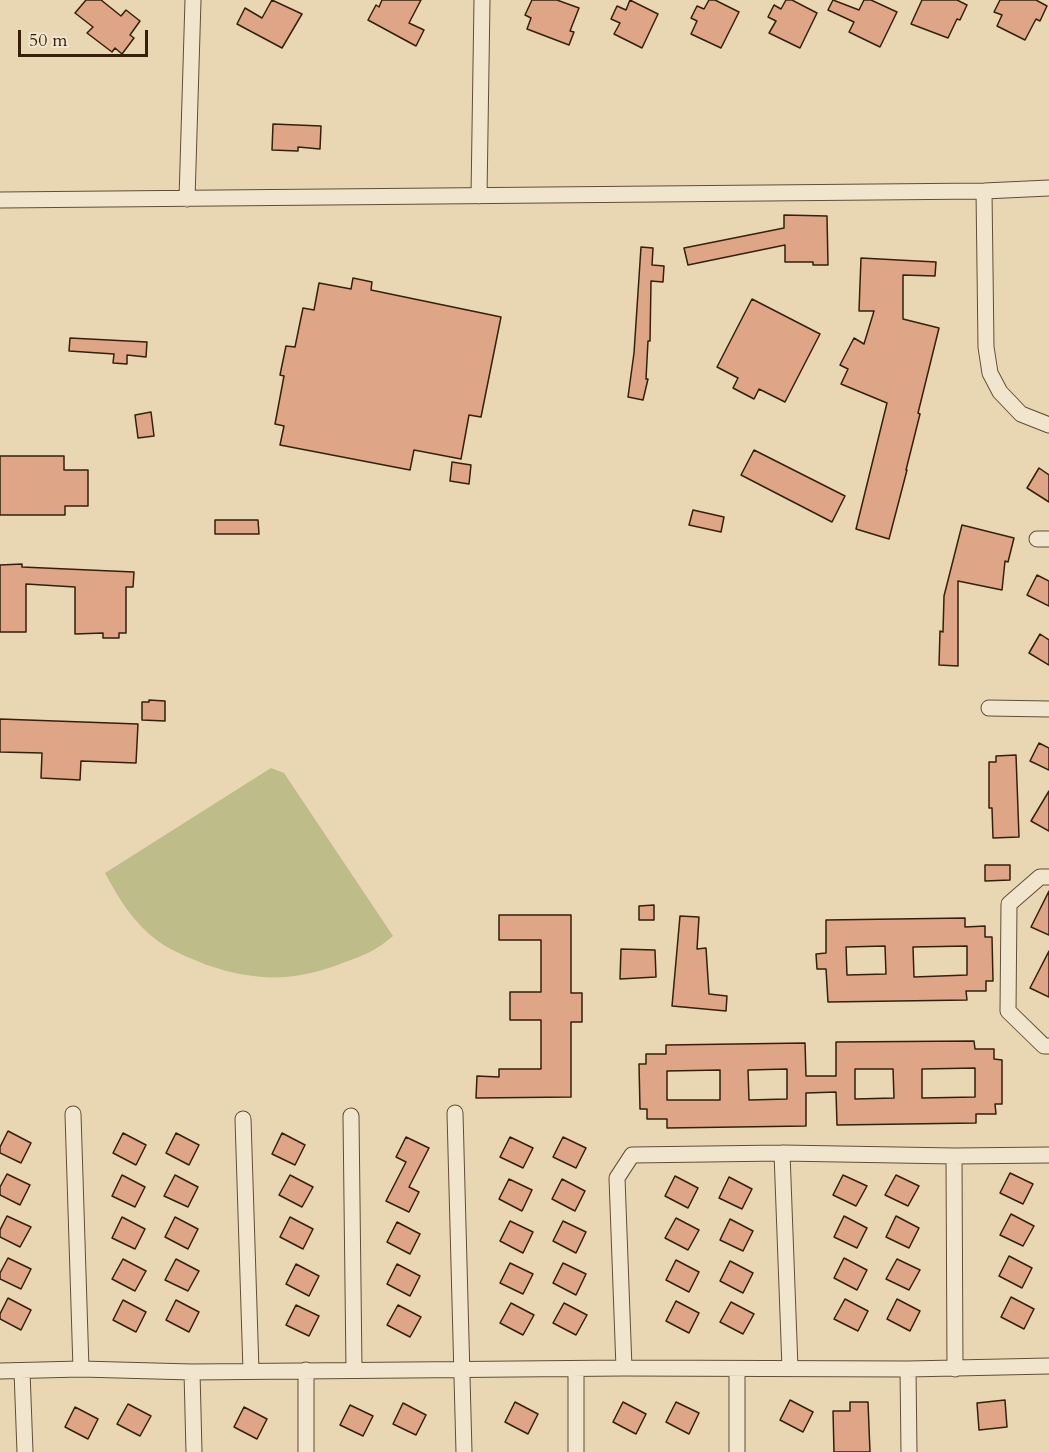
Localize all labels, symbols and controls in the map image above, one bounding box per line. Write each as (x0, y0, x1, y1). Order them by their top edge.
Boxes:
scale bar (21, 18, 152, 56)
text: 50 m (29, 28, 68, 53)

